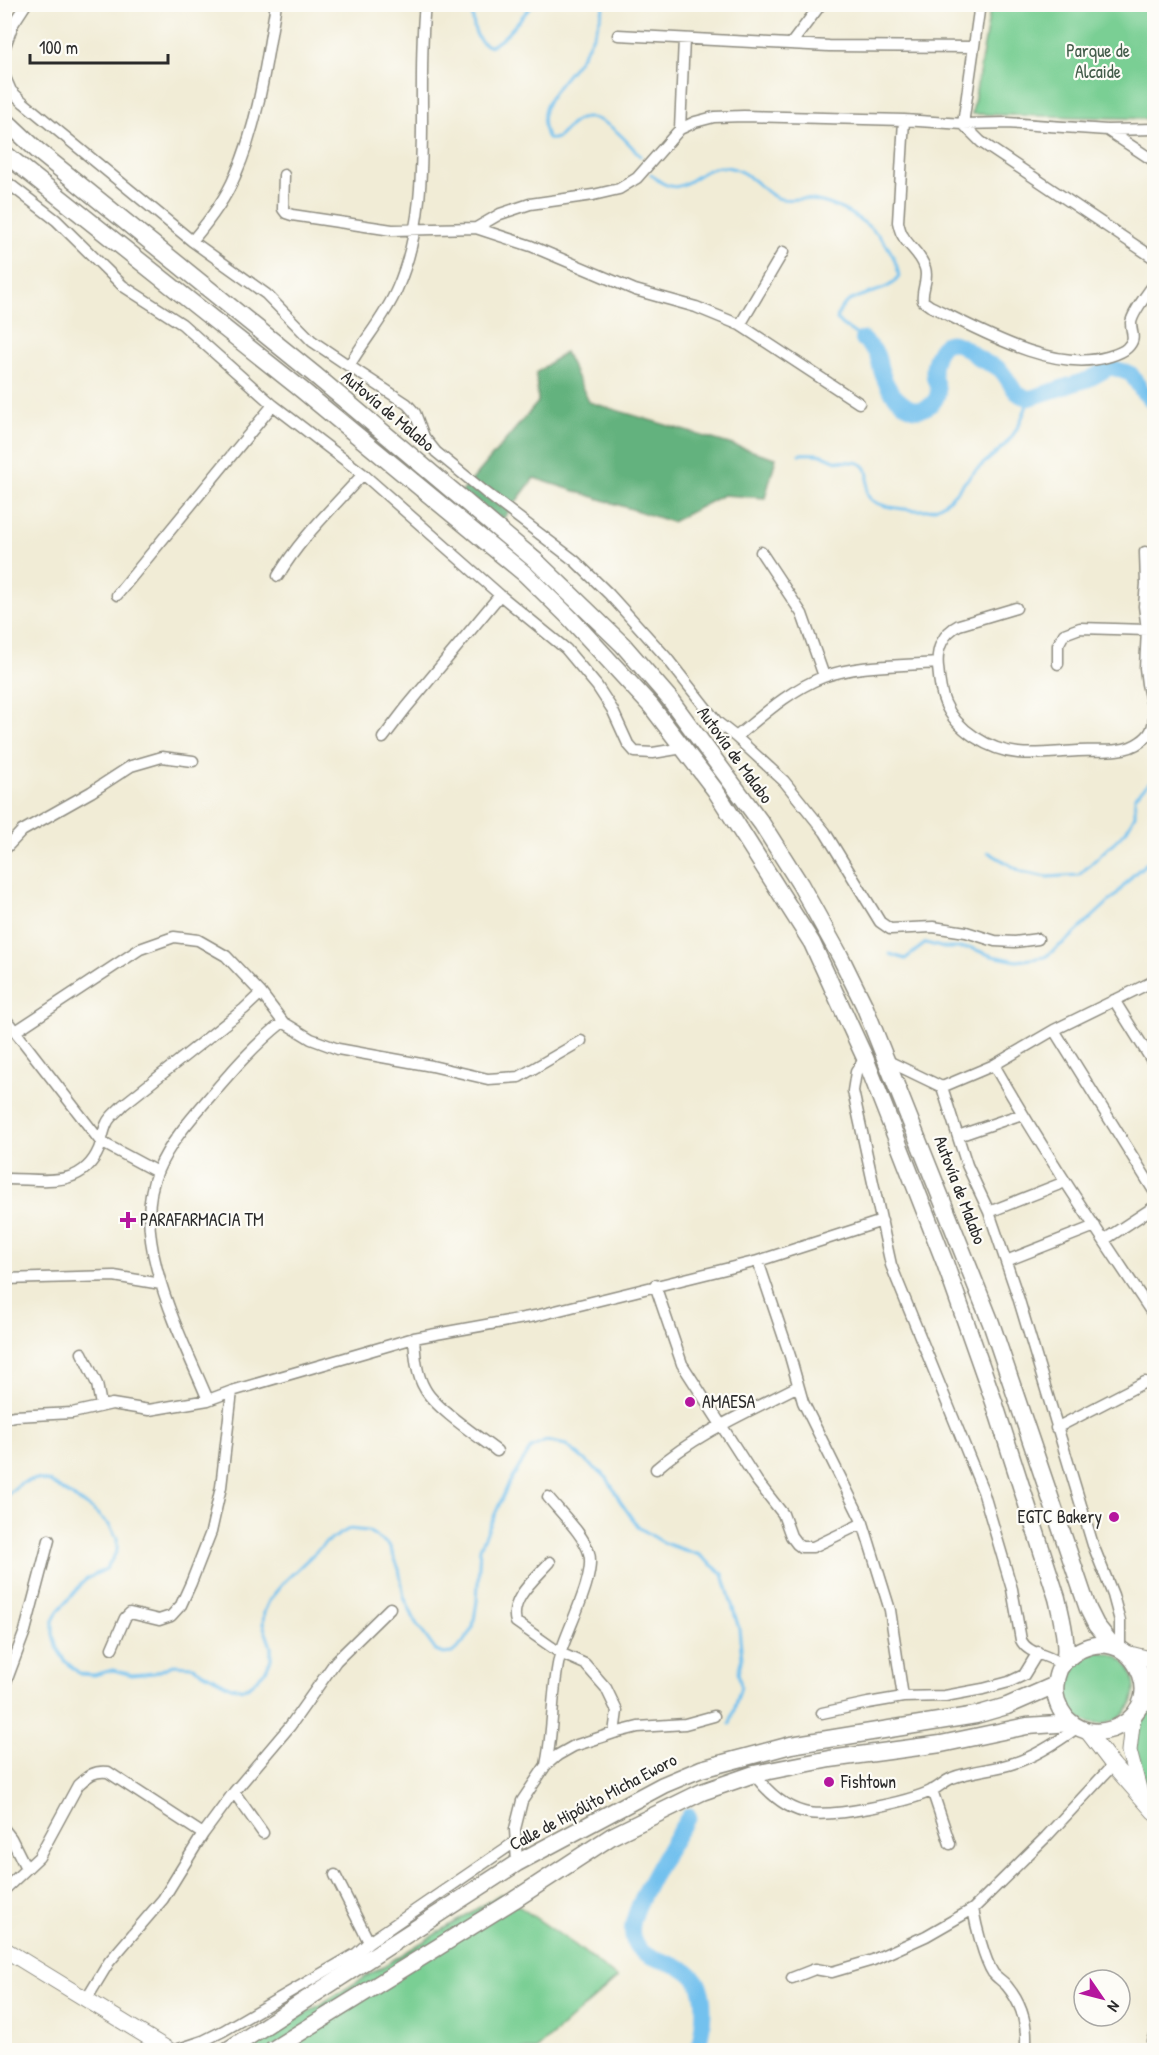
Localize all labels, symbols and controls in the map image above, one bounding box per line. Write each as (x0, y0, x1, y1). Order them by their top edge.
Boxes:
scale bar (30, 27, 168, 65)
text: 100 m (39, 35, 78, 60)
park label: Parque de Alcaide (1066, 38, 1130, 84)
street label: Autovía de Malabo (336, 364, 440, 457)
street label: Autovía de Malabo (692, 701, 779, 808)
street label: Autovía de Malabo (928, 1132, 993, 1248)
place label: PARAFARMACIA TM (140, 1207, 264, 1232)
marker: PARAFARMACIA TM (121, 1213, 135, 1227)
place label: AMAESA (702, 1389, 755, 1414)
marker: AMAESA (683, 1395, 697, 1409)
place label: EGTC Bakery (1018, 1504, 1102, 1529)
marker: EGTC Bakery (1107, 1510, 1121, 1524)
street label: Calle de Hipólito Micha Eworo (505, 1747, 681, 1856)
place label: Fishtown (840, 1769, 896, 1794)
marker: Fishtown (822, 1775, 836, 1789)
north arrow (1072, 1968, 1132, 2028)
text: N (1103, 1997, 1126, 2017)

